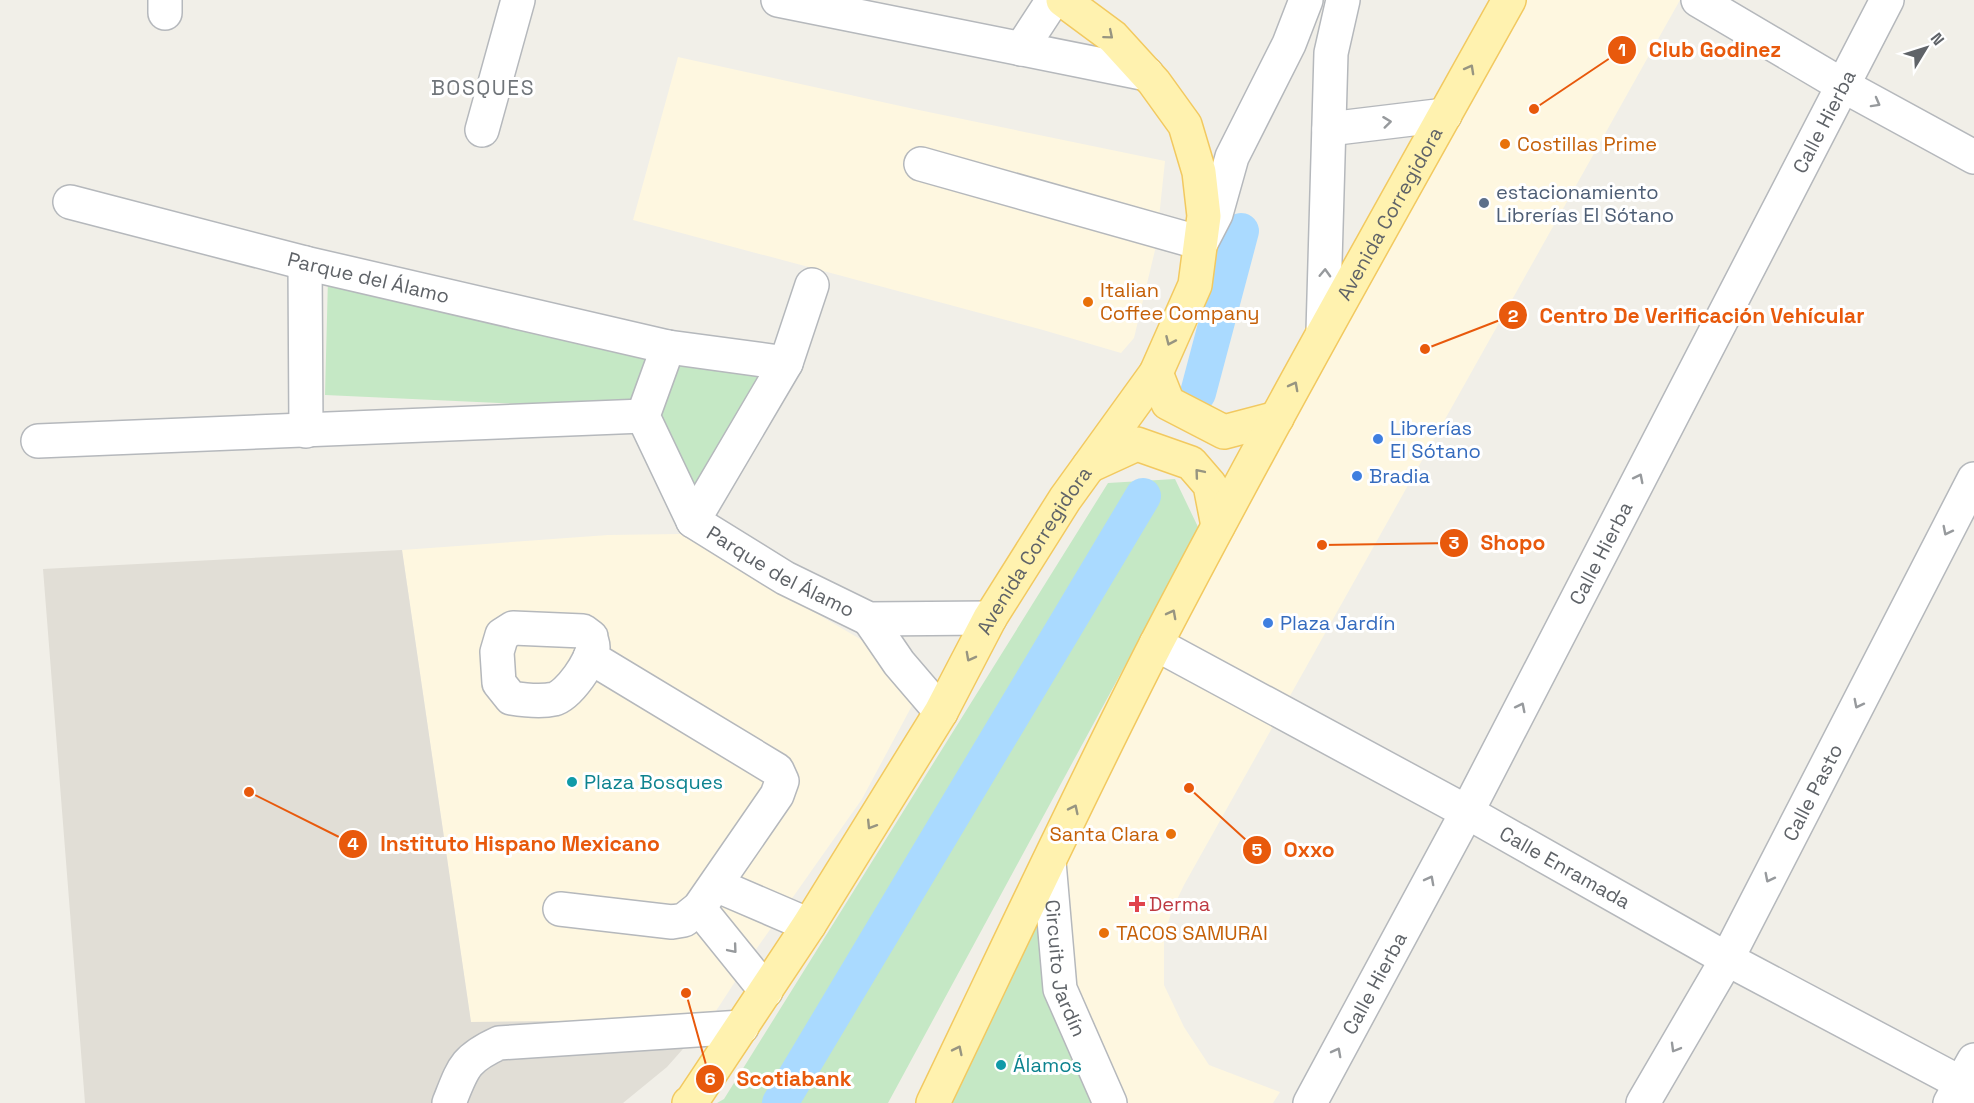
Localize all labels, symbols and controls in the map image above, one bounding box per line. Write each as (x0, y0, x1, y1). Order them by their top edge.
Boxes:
north arrow (1896, 18, 1956, 78)
one-way arrow (1102, 28, 1113, 39)
text: N (1926, 28, 1949, 50)
callout: Club Godinez (1607, 31, 1793, 70)
text: Club Godinez (1649, 36, 1781, 63)
text: 1 (1618, 38, 1626, 61)
one-way arrow (1463, 65, 1474, 75)
street label: Calle Hierba (1787, 65, 1862, 178)
district label: BOSQUES (431, 74, 535, 101)
one-way arrow (1870, 96, 1880, 107)
one-way arrow (1383, 116, 1392, 128)
street label: Avenida Corregidora (1331, 122, 1448, 305)
place label: Costillas Prime (1517, 131, 1657, 157)
marker: Costillas Prime (1498, 137, 1512, 151)
place label: estacionamiento Librerías El Sótano (1496, 179, 1674, 228)
marker: estacionamiento Librerías El Sótano (1477, 196, 1491, 210)
street label: Parque del Álamo (285, 246, 452, 309)
one-way arrow (1318, 269, 1331, 278)
place label: Italian Coffee Company (1100, 277, 1260, 326)
marker: Italian Coffee Company (1081, 295, 1095, 309)
callout: Centro De Verificación Vehícular (1498, 296, 1877, 335)
text: Centro De Verificación Vehícular (1540, 302, 1864, 329)
text: 2 (1508, 304, 1519, 327)
one-way arrow (1166, 334, 1178, 345)
one-way arrow (1287, 382, 1298, 393)
place label: Librerías El Sótano (1390, 415, 1481, 464)
marker: Librerías El Sótano (1371, 432, 1385, 446)
street label: Avenida Corregidora (971, 461, 1097, 639)
place label: Bradia (1369, 463, 1430, 489)
one-way arrow (1195, 469, 1206, 480)
marker: Bradia (1350, 469, 1364, 483)
one-way arrow (1632, 474, 1643, 484)
street label: Calle Hierba (1563, 497, 1638, 609)
street label: Parque del Álamo (702, 520, 859, 623)
callout: Shopo (1439, 523, 1558, 562)
one-way arrow (1943, 524, 1954, 535)
text: Shopo (1481, 529, 1545, 556)
text: 3 (1449, 531, 1460, 554)
one-way arrow (1165, 610, 1176, 620)
place label: Plaza Jardín (1280, 610, 1396, 636)
marker: Plaza Jardín (1261, 616, 1275, 630)
one-way arrow (966, 651, 977, 662)
one-way arrow (1854, 698, 1865, 708)
one-way arrow (1514, 703, 1525, 714)
street label: Calle Pasto (1777, 739, 1848, 845)
place label: Plaza Bosques (584, 769, 723, 795)
marker: Plaza Bosques (565, 775, 579, 789)
one-way arrow (1067, 805, 1079, 816)
one-way arrow (866, 819, 878, 829)
street label: Calle Enramada (1495, 820, 1635, 915)
place label: Santa Clara (1050, 821, 1159, 847)
callout: Instituto Hispano Mexicano (338, 824, 672, 863)
marker: Santa Clara (1164, 827, 1178, 841)
text: Instituto Hispano Mexicano (380, 830, 660, 857)
callout: Oxxo (1242, 830, 1347, 869)
text: 4 (347, 832, 359, 855)
text: Oxxo (1283, 836, 1335, 863)
text: 5 (1252, 838, 1263, 861)
one-way arrow (1765, 871, 1776, 882)
one-way arrow (1423, 876, 1434, 886)
place label: Derma (1149, 891, 1210, 917)
marker: Derma (1130, 897, 1144, 911)
street label: Circuito Jardín (1039, 898, 1092, 1041)
place label: TACOS SAMURAI (1116, 920, 1268, 946)
marker: TACOS SAMURAI (1097, 926, 1111, 940)
street label: Calle Hierba (1336, 927, 1413, 1039)
one-way arrow (726, 942, 737, 953)
one-way arrow (1671, 1042, 1682, 1053)
one-way arrow (951, 1046, 963, 1057)
one-way arrow (1330, 1047, 1341, 1058)
place label: Álamos (1013, 1052, 1082, 1078)
marker: Álamos (994, 1058, 1008, 1072)
callout: Scotiabank (695, 1059, 864, 1098)
text: Scotiabank (736, 1065, 852, 1092)
text: 6 (704, 1067, 716, 1090)

